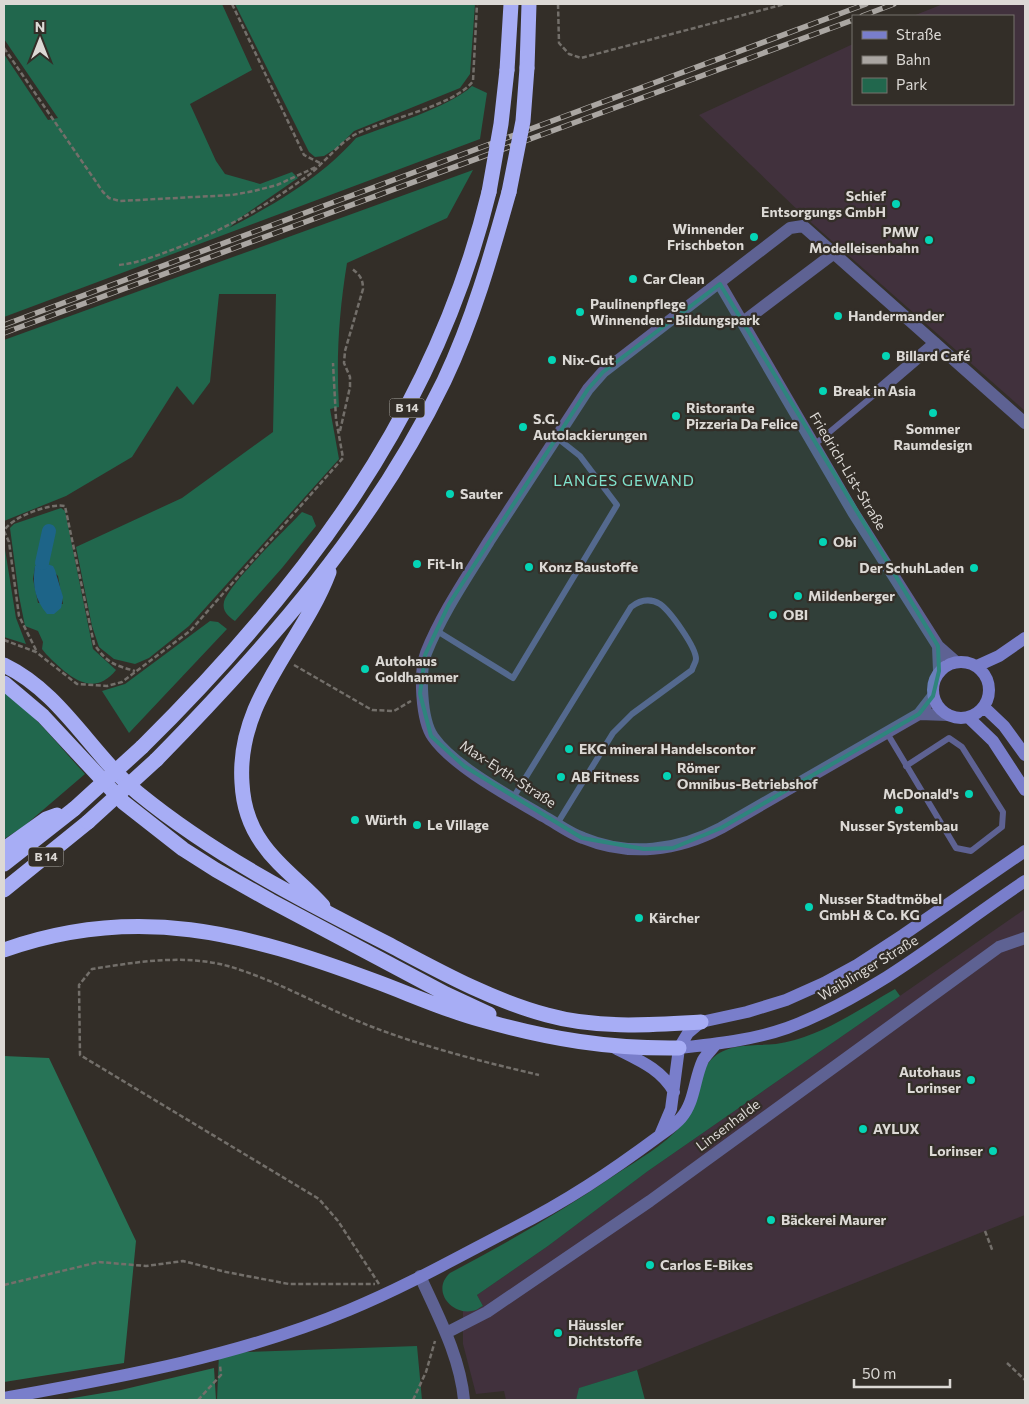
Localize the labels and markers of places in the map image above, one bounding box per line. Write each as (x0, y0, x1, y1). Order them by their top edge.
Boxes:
place label: Schief Entsorgungs GmbH (761, 187, 886, 220)
marker: Schief Entsorgungs GmbH (890, 198, 902, 210)
place label: Winnender Frischbeton (667, 220, 744, 253)
place label: PMW Modelleisenbahn (809, 223, 919, 256)
marker: Winnender Frischbeton (748, 231, 760, 243)
marker: PMW Modelleisenbahn (923, 234, 935, 246)
place label: Car Clean (643, 270, 705, 287)
marker: Car Clean (627, 273, 639, 285)
place label: Paulinenpflege Winnenden - Bildungspark (590, 295, 760, 328)
marker: Paulinenpflege Winnenden - Bildungspark (574, 306, 586, 318)
place label: Handermander (848, 307, 945, 324)
marker: Handermander (832, 310, 844, 322)
place label: Billard Café (896, 347, 970, 364)
marker: Billard Café (880, 350, 892, 362)
place label: Nix-Gut (562, 351, 614, 368)
marker: Nix-Gut (546, 354, 558, 366)
place label: Break in Asia (833, 382, 916, 399)
marker: Break in Asia (817, 385, 829, 397)
place label: Ristorante Pizzeria Da Felice (686, 399, 798, 432)
marker: Sommer Raumdesign (927, 407, 939, 419)
place label: S.G. Autolackierungen (533, 410, 647, 443)
marker: Ristorante Pizzeria Da Felice (670, 410, 682, 422)
place label: Sommer Raumdesign (894, 420, 972, 453)
marker: S.G. Autolackierungen (517, 421, 529, 433)
place label: Sauter (460, 485, 503, 502)
marker: Sauter (444, 488, 456, 500)
place label: Obi (833, 533, 857, 550)
marker: Obi (817, 536, 829, 548)
place label: Fit-In (427, 555, 463, 572)
marker: Fit-In (411, 558, 423, 570)
place label: Konz Baustoffe (539, 558, 638, 575)
place label: Der SchuhLaden (859, 559, 964, 576)
marker: Konz Baustoffe (523, 561, 535, 573)
marker: Der SchuhLaden (968, 562, 980, 574)
place label: Mildenberger (808, 587, 895, 604)
marker: Mildenberger (792, 590, 804, 602)
place label: OBI (783, 606, 808, 623)
marker: OBI (767, 609, 779, 621)
place label: Autohaus Goldhammer (375, 652, 459, 685)
marker: Autohaus Goldhammer (359, 663, 371, 675)
place label: EKG mineral Handelscontor (579, 740, 756, 757)
marker: EKG mineral Handelscontor (563, 743, 575, 755)
place label: Römer Omnibus-Betriebshof (677, 759, 818, 792)
place label: AB Fitness (571, 768, 640, 785)
marker: Römer Omnibus-Betriebshof (661, 770, 673, 782)
marker: AB Fitness (555, 771, 567, 783)
place label: McDonald's (883, 785, 959, 802)
marker: McDonald's (963, 788, 975, 800)
marker: Nusser Systembau (893, 804, 905, 816)
place label: Würth (365, 811, 407, 828)
marker: Würth (349, 814, 361, 826)
place label: Le Village (427, 816, 489, 833)
place label: Nusser Systembau (840, 817, 958, 834)
marker: Le Village (411, 819, 423, 831)
place label: Nusser Stadtmöbel GmbH & Co. KG (819, 890, 942, 923)
marker: Nusser Stadtmöbel GmbH & Co. KG (803, 901, 815, 913)
place label: Kärcher (649, 909, 700, 926)
marker: Kärcher (633, 912, 645, 924)
place label: Autohaus Lorinser (899, 1063, 961, 1096)
marker: Autohaus Lorinser (965, 1074, 977, 1086)
place label: AYLUX (873, 1120, 919, 1137)
marker: AYLUX (857, 1123, 869, 1135)
place label: Lorinser (929, 1142, 983, 1159)
marker: Lorinser (987, 1145, 999, 1157)
place label: Bäckerei Maurer (781, 1211, 887, 1228)
marker: Bäckerei Maurer (765, 1214, 777, 1226)
place label: Carlos E-Bikes (660, 1256, 753, 1273)
marker: Carlos E-Bikes (644, 1259, 656, 1271)
place label: Häussler Dichtstoffe (568, 1316, 642, 1349)
marker: Häussler Dichtstoffe (552, 1327, 564, 1339)

